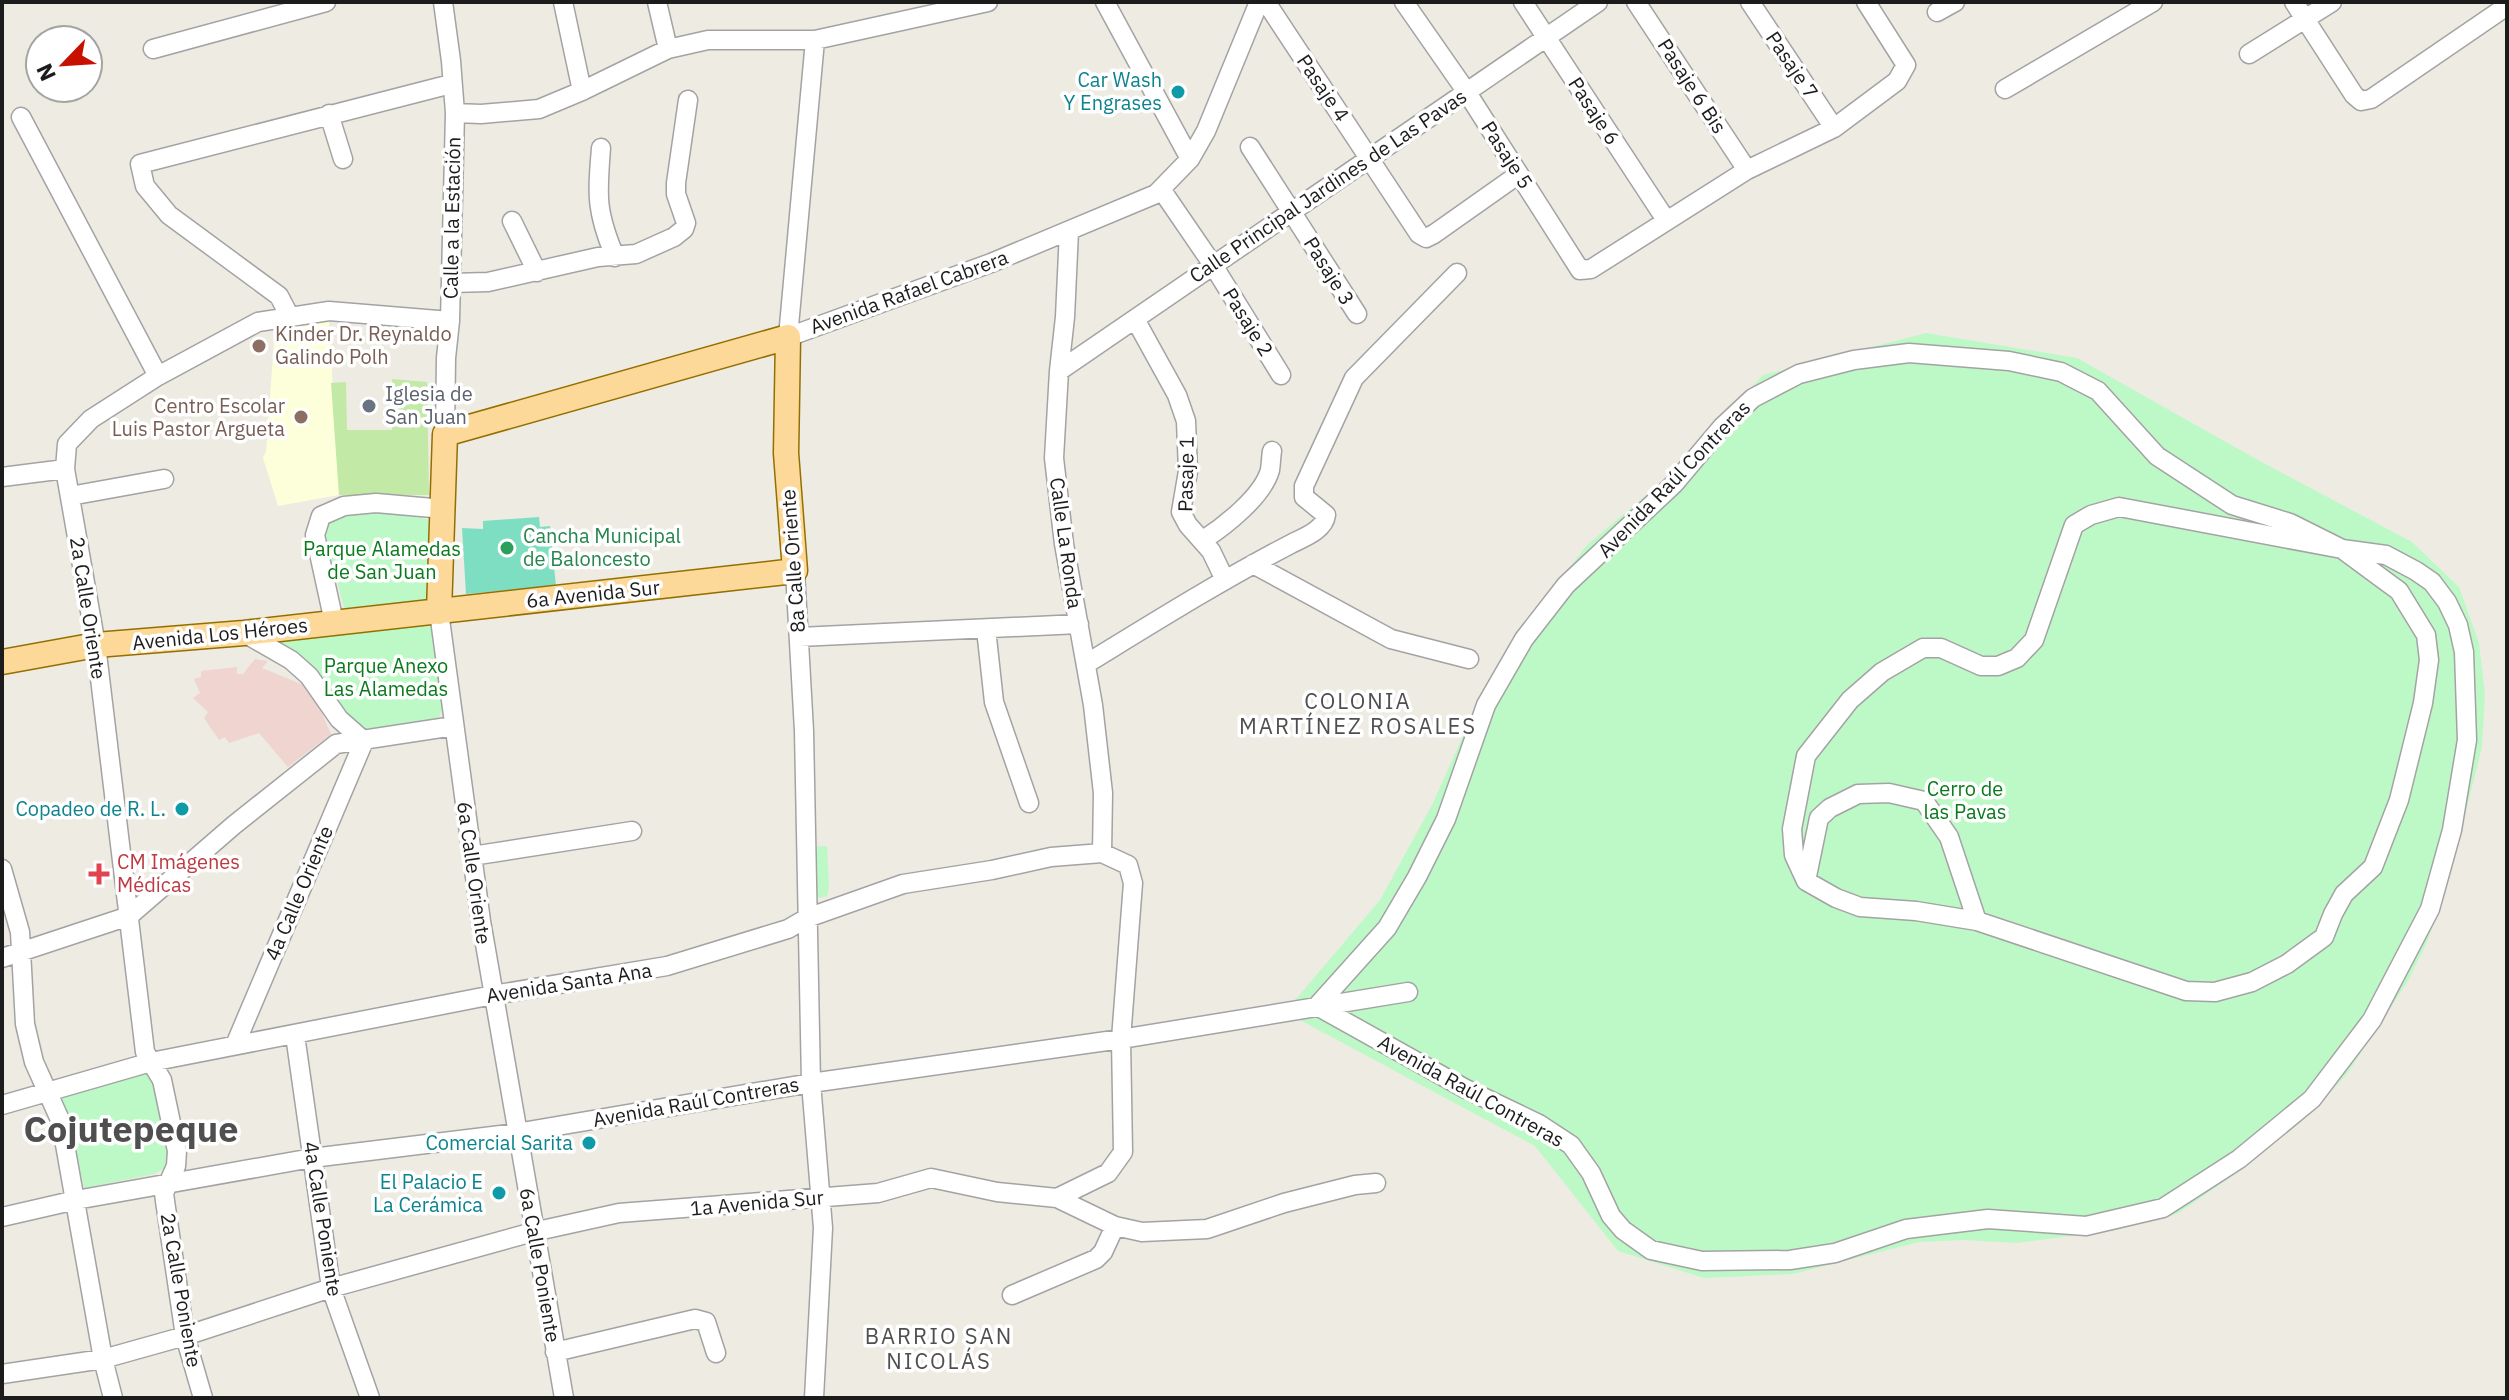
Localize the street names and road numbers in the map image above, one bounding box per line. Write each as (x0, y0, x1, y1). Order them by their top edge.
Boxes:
street label: Pasaje 7 (1760, 26, 1825, 104)
street label: Pasaje 6 Bis (1652, 33, 1733, 138)
street label: Pasaje 4 (1291, 49, 1356, 127)
street label: Pasaje 6 (1562, 72, 1626, 150)
street label: Calle Principal Jardines de Las Pavas (1184, 82, 1472, 289)
street label: Pasaje 5 (1475, 116, 1539, 194)
street label: Calle a la Estación (437, 137, 466, 299)
street label: Pasaje 3 (1298, 231, 1361, 310)
street label: Avenida Rafael Cabrera (806, 243, 1012, 340)
street label: Pasaje 2 (1217, 282, 1280, 361)
street label: Avenida Raúl Contreras (1591, 394, 1756, 563)
street label: Pasaje 1 (1171, 436, 1200, 512)
street label: Calle La Ronda (1044, 476, 1089, 611)
street label: 8a Calle Oriente (774, 488, 811, 634)
street label: 2a Calle Oriente (64, 535, 113, 681)
street label: 6a Avenida Sur (525, 573, 661, 614)
street label: Avenida Los Héroes (131, 611, 309, 656)
street label: 6a Calle Oriente (451, 800, 498, 946)
street label: 4a Calle Oriente (258, 821, 339, 964)
street label: Avenida Santa Ana (484, 956, 654, 1009)
street label: Avenida Raúl Contreras (1373, 1028, 1569, 1153)
street label: Avenida Raúl Contreras (591, 1070, 801, 1133)
street label: 4a Calle Poniente (298, 1140, 349, 1298)
street label: 1a Avenida Sur (689, 1183, 825, 1222)
street label: 6a Calle Poniente (514, 1185, 567, 1344)
street label: 2a Calle Poniente (155, 1210, 208, 1369)

